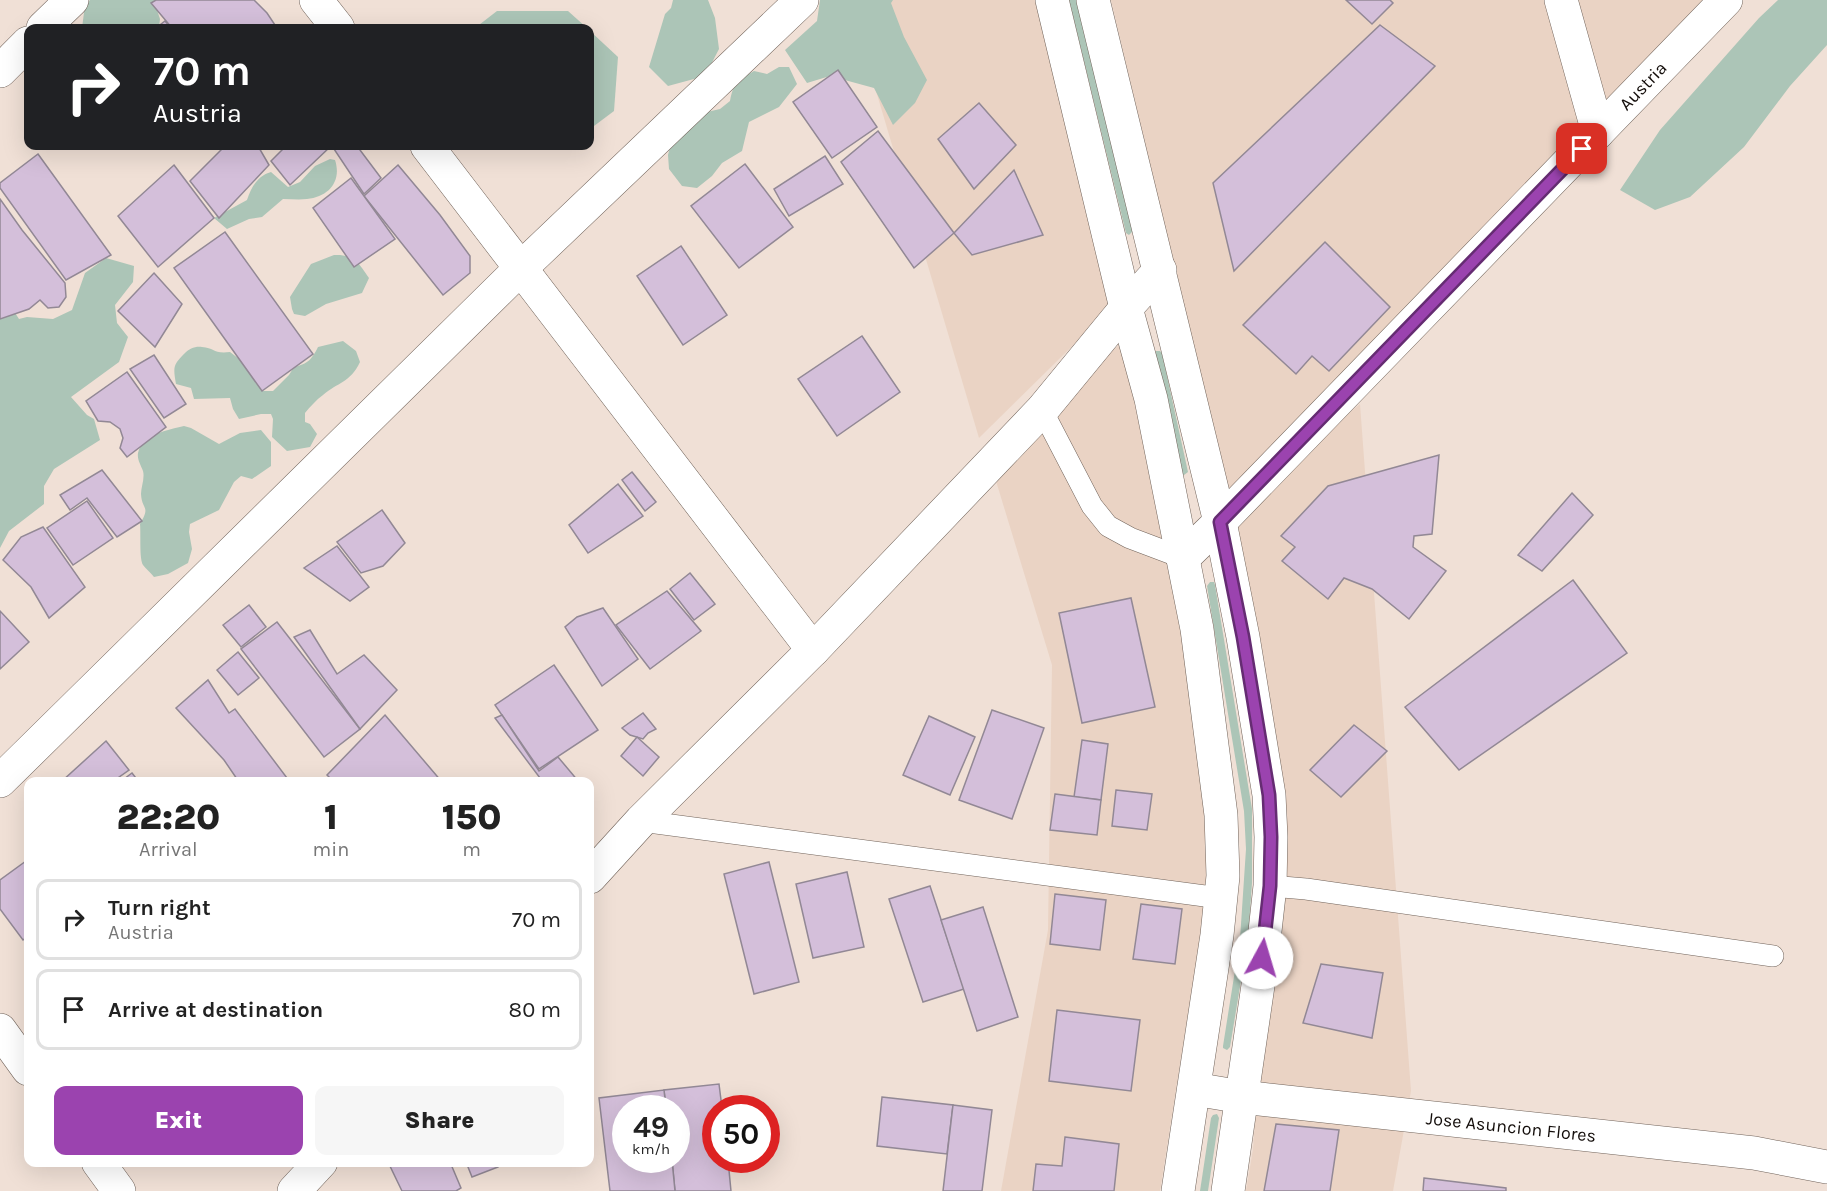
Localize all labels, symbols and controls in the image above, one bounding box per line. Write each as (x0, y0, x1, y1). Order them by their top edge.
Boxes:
text: 70 m (153, 46, 251, 96)
icon: right (54, 48, 132, 126)
street label: Austria (1615, 57, 1671, 115)
text: Austria (153, 97, 242, 129)
pin (1556, 123, 1607, 174)
icon: arrive (1565, 132, 1598, 165)
text: 22:20 (116, 796, 220, 838)
text: 1 (324, 796, 338, 838)
text: 150 (442, 796, 502, 838)
text: Arrival (139, 838, 198, 861)
text: min (313, 838, 349, 861)
text: m (462, 838, 481, 861)
text: Turn right (108, 895, 211, 921)
icon: right (57, 903, 90, 936)
text: 70 m (512, 907, 561, 933)
text: Austria (108, 921, 174, 944)
position arrow (1230, 926, 1294, 990)
icon: arrive (57, 993, 90, 1026)
text: Arrive at destination (108, 997, 323, 1023)
text: 80 m (509, 997, 561, 1023)
button: Exit (54, 1086, 303, 1155)
button: Share (315, 1086, 564, 1155)
speed limit sign: 50 (702, 1095, 780, 1173)
street label: Jose Asuncion Flores (1425, 1107, 1597, 1147)
text: 49 (633, 1109, 669, 1145)
text: km/h (632, 1140, 670, 1158)

